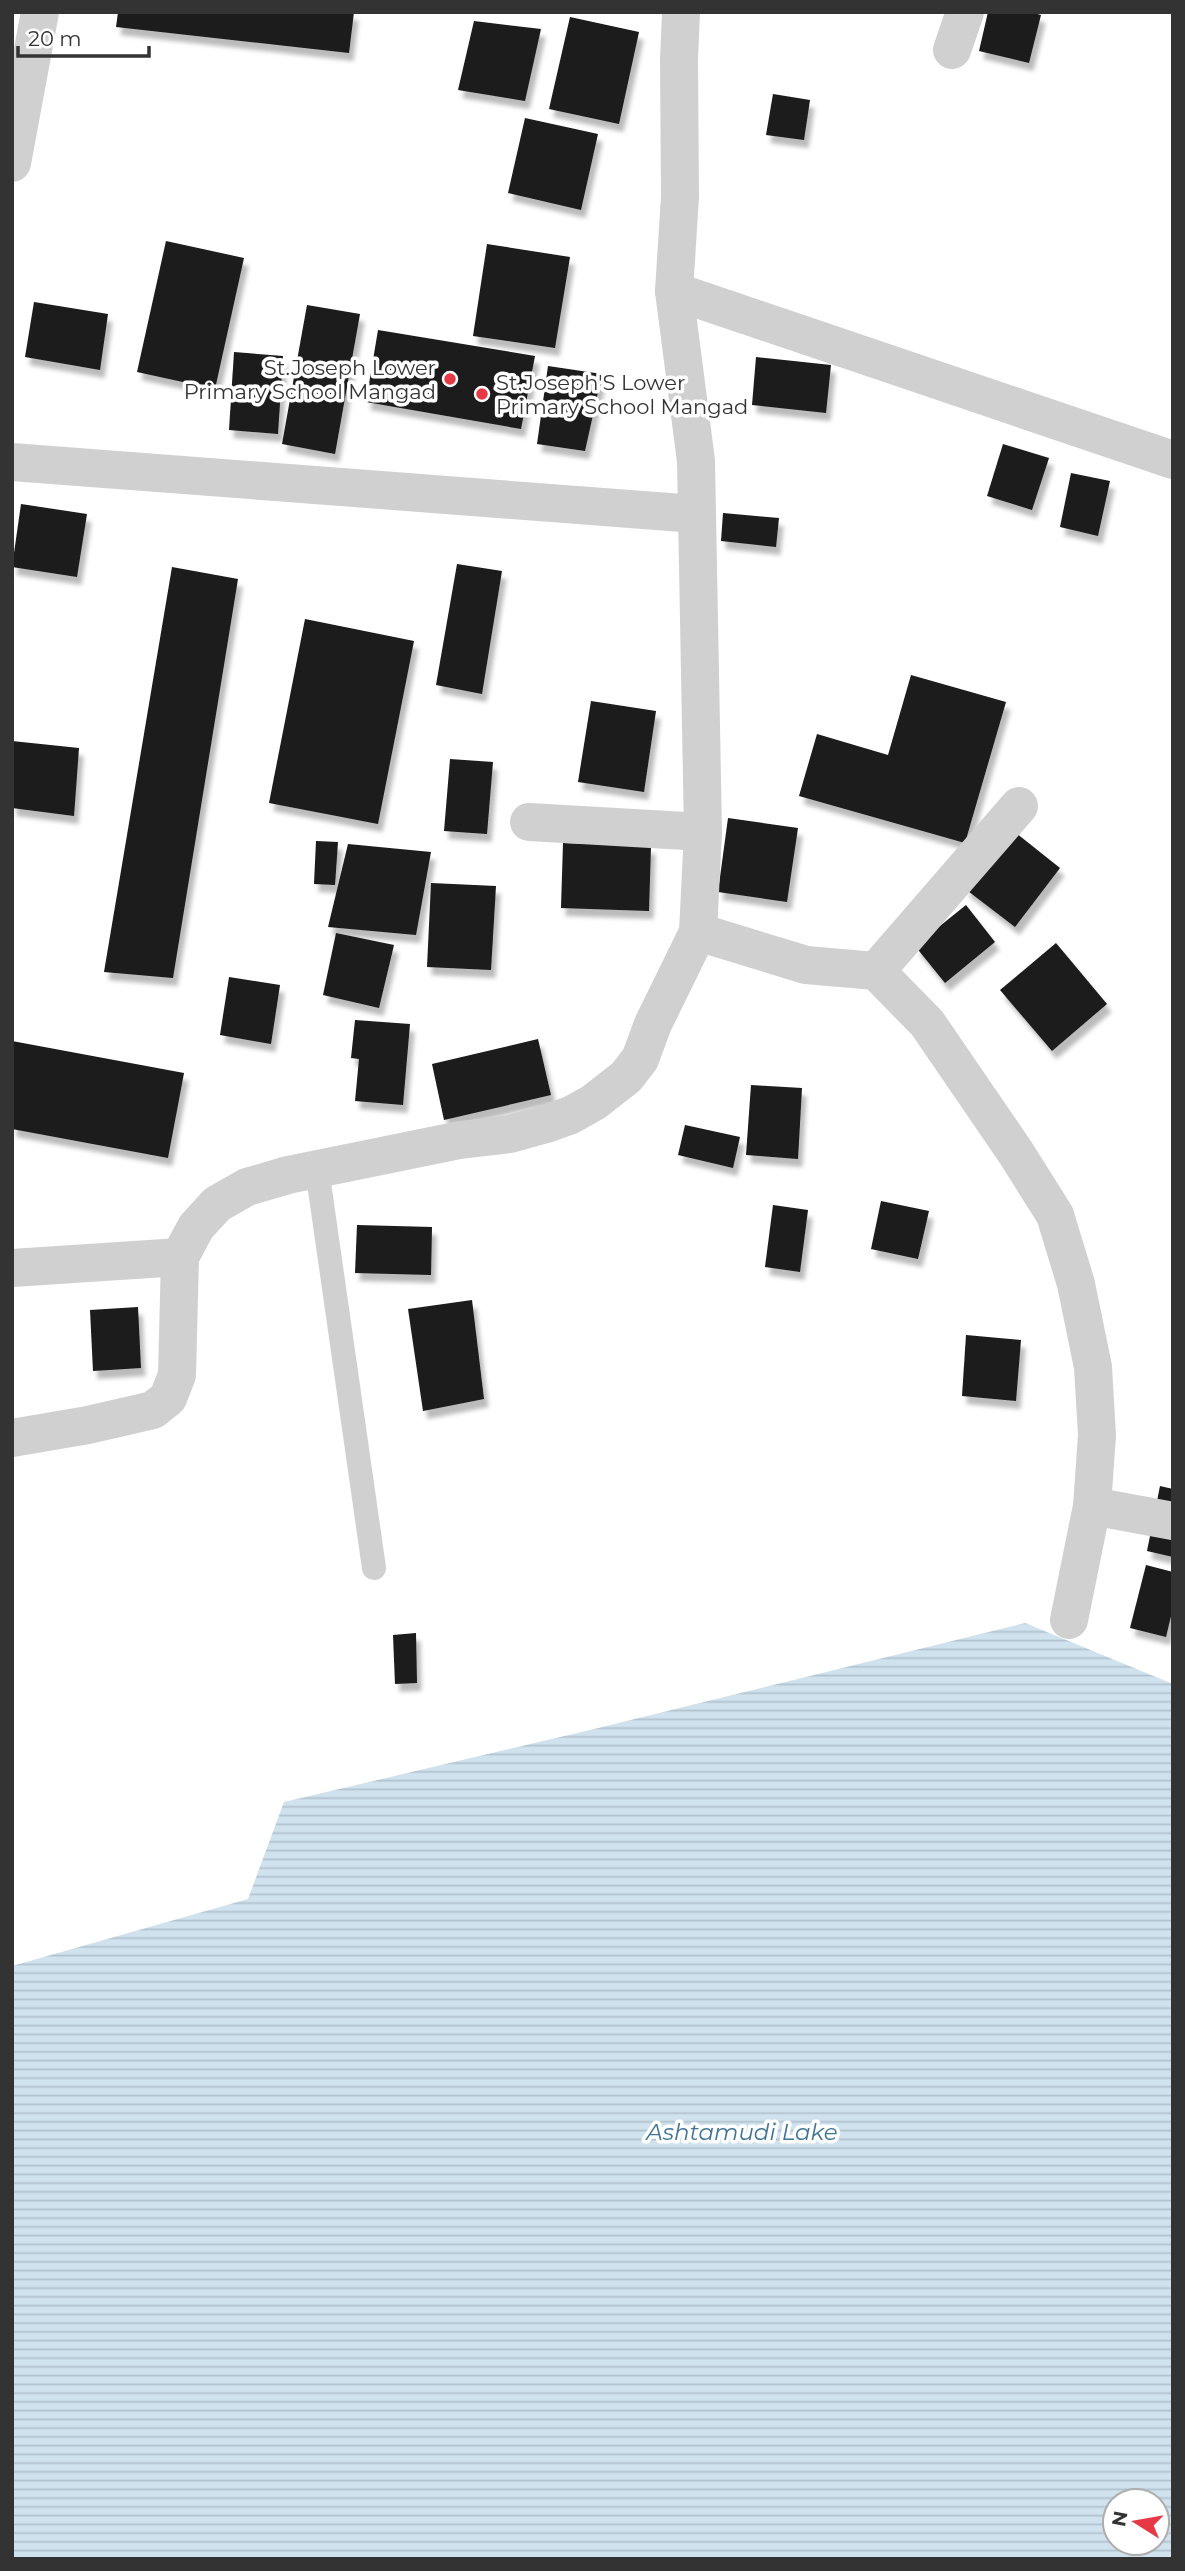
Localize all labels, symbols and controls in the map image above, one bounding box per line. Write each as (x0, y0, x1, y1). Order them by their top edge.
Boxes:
scale bar (18, 14, 149, 58)
text: 20 m (28, 26, 82, 51)
place label: St.Joseph Lower Primary School Mangad (184, 355, 436, 404)
place label: St.Joseph'S Lower Primary School Mangad (496, 370, 748, 419)
marker: St.Joseph Lower Primary School Mangad (442, 371, 458, 387)
marker: St.Joseph'S Lower Primary School Mangad (474, 386, 490, 402)
water label: Ashtamudi Lake (644, 2118, 838, 2146)
north arrow (1101, 2487, 1171, 2557)
text: N (1107, 2509, 1133, 2529)

